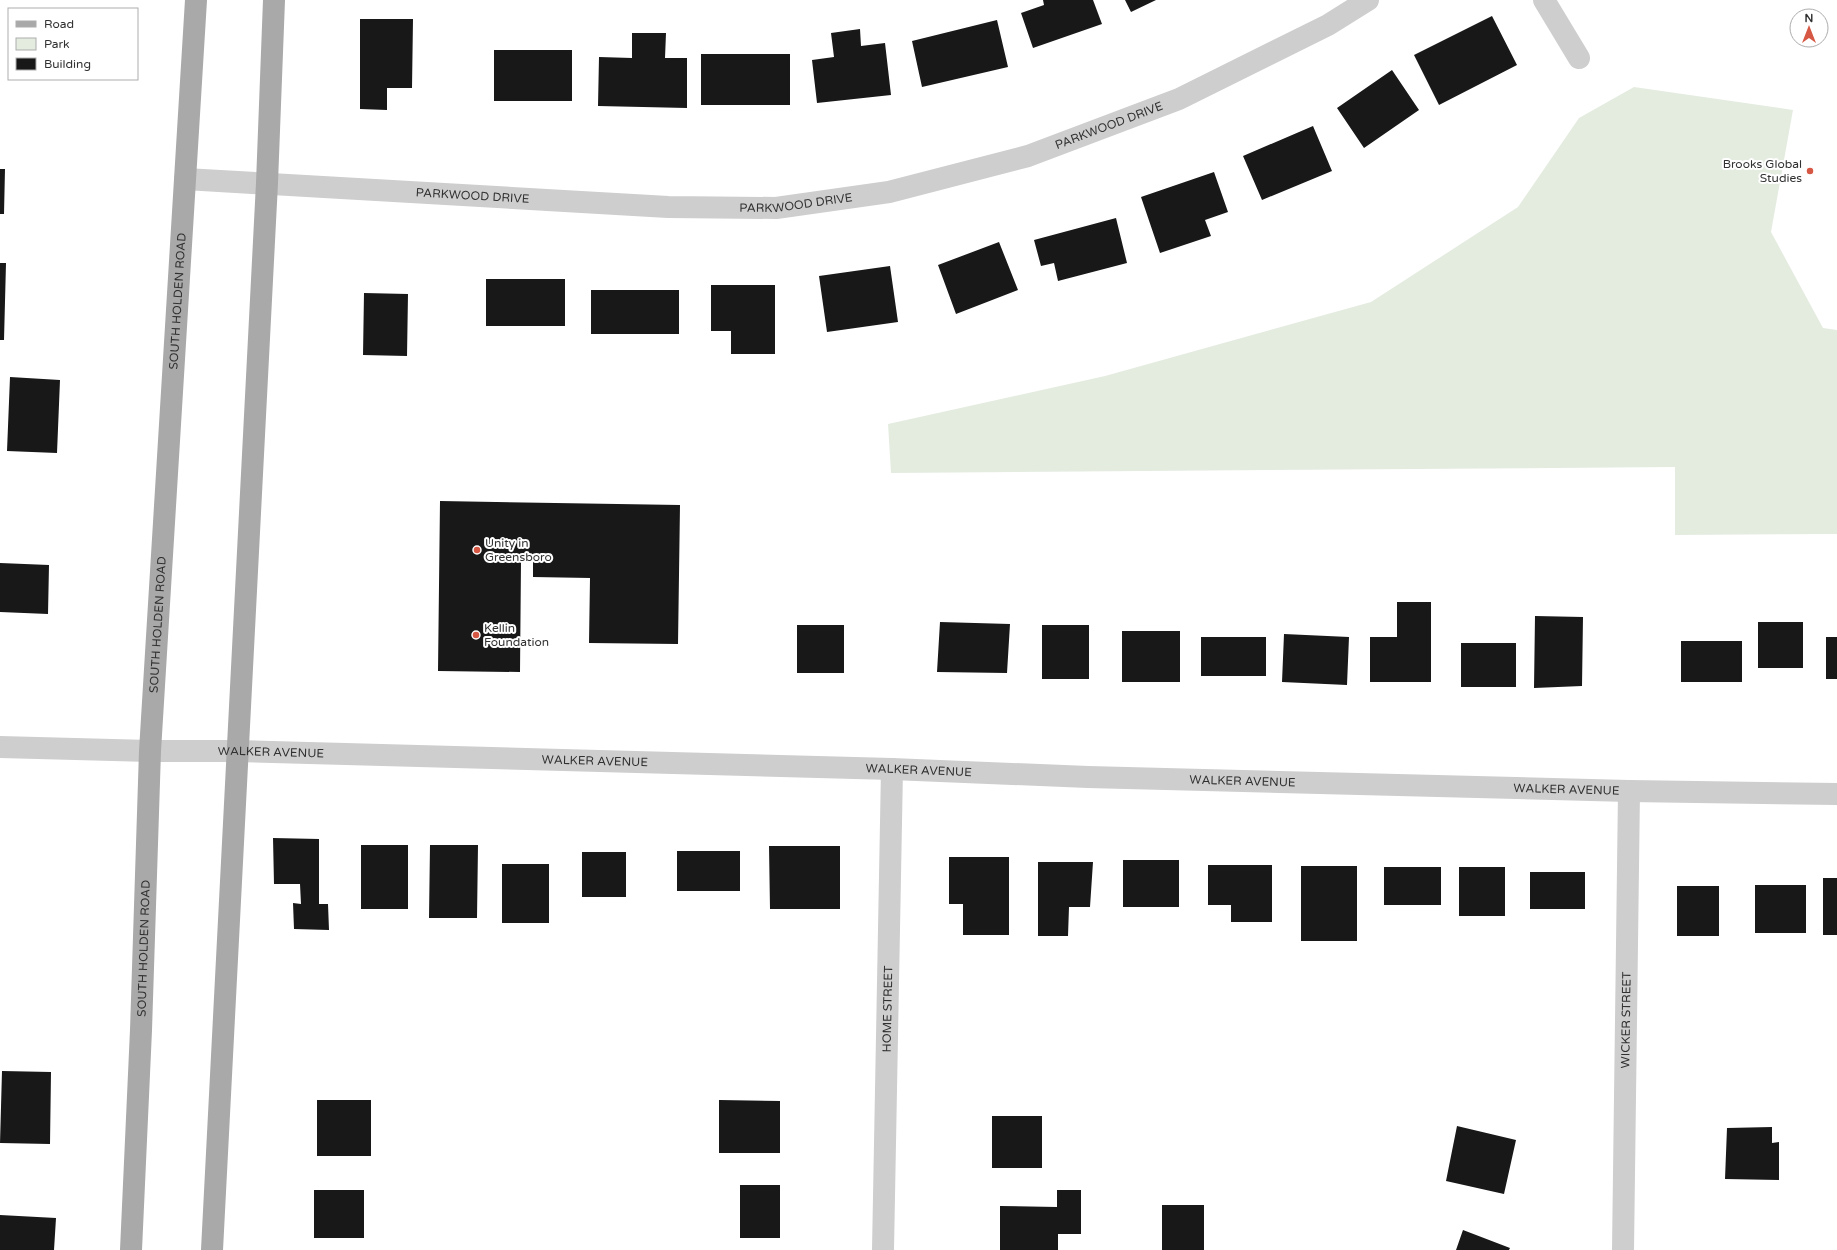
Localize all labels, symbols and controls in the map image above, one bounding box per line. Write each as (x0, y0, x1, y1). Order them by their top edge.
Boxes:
legend (8, 8, 138, 80)
north arrow (1789, 8, 1829, 48)
text: N (1805, 12, 1813, 25)
text: Road (44, 17, 74, 31)
text: Park (44, 37, 70, 51)
text: Building (44, 57, 91, 71)
street label: PARKWOOD DRIVE (1053, 99, 1165, 152)
place label: Brooks Global Studies (1723, 157, 1802, 185)
marker: Brooks Global Studies (1805, 166, 1815, 176)
street label: PARKWOOD DRIVE (415, 185, 530, 206)
street label: PARKWOOD DRIVE (739, 190, 854, 215)
street label: SOUTH HOLDEN ROAD (166, 232, 189, 370)
place label: Unity in Greensboro (485, 536, 552, 564)
marker: Unity in Greensboro (472, 545, 482, 555)
street label: SOUTH HOLDEN ROAD (147, 556, 169, 693)
place label: Kellin Foundation (484, 621, 549, 649)
marker: Kellin Foundation (471, 630, 481, 640)
street label: WALKER AVENUE (218, 744, 325, 760)
street label: WALKER AVENUE (542, 752, 648, 769)
street label: WALKER AVENUE (865, 761, 972, 779)
street label: WALKER AVENUE (1189, 773, 1296, 789)
street label: WALKER AVENUE (1513, 781, 1620, 798)
street label: SOUTH HOLDEN ROAD (134, 880, 153, 1017)
street label: HOME STREET (880, 965, 895, 1052)
street label: WICKER STREET (1618, 971, 1634, 1068)

